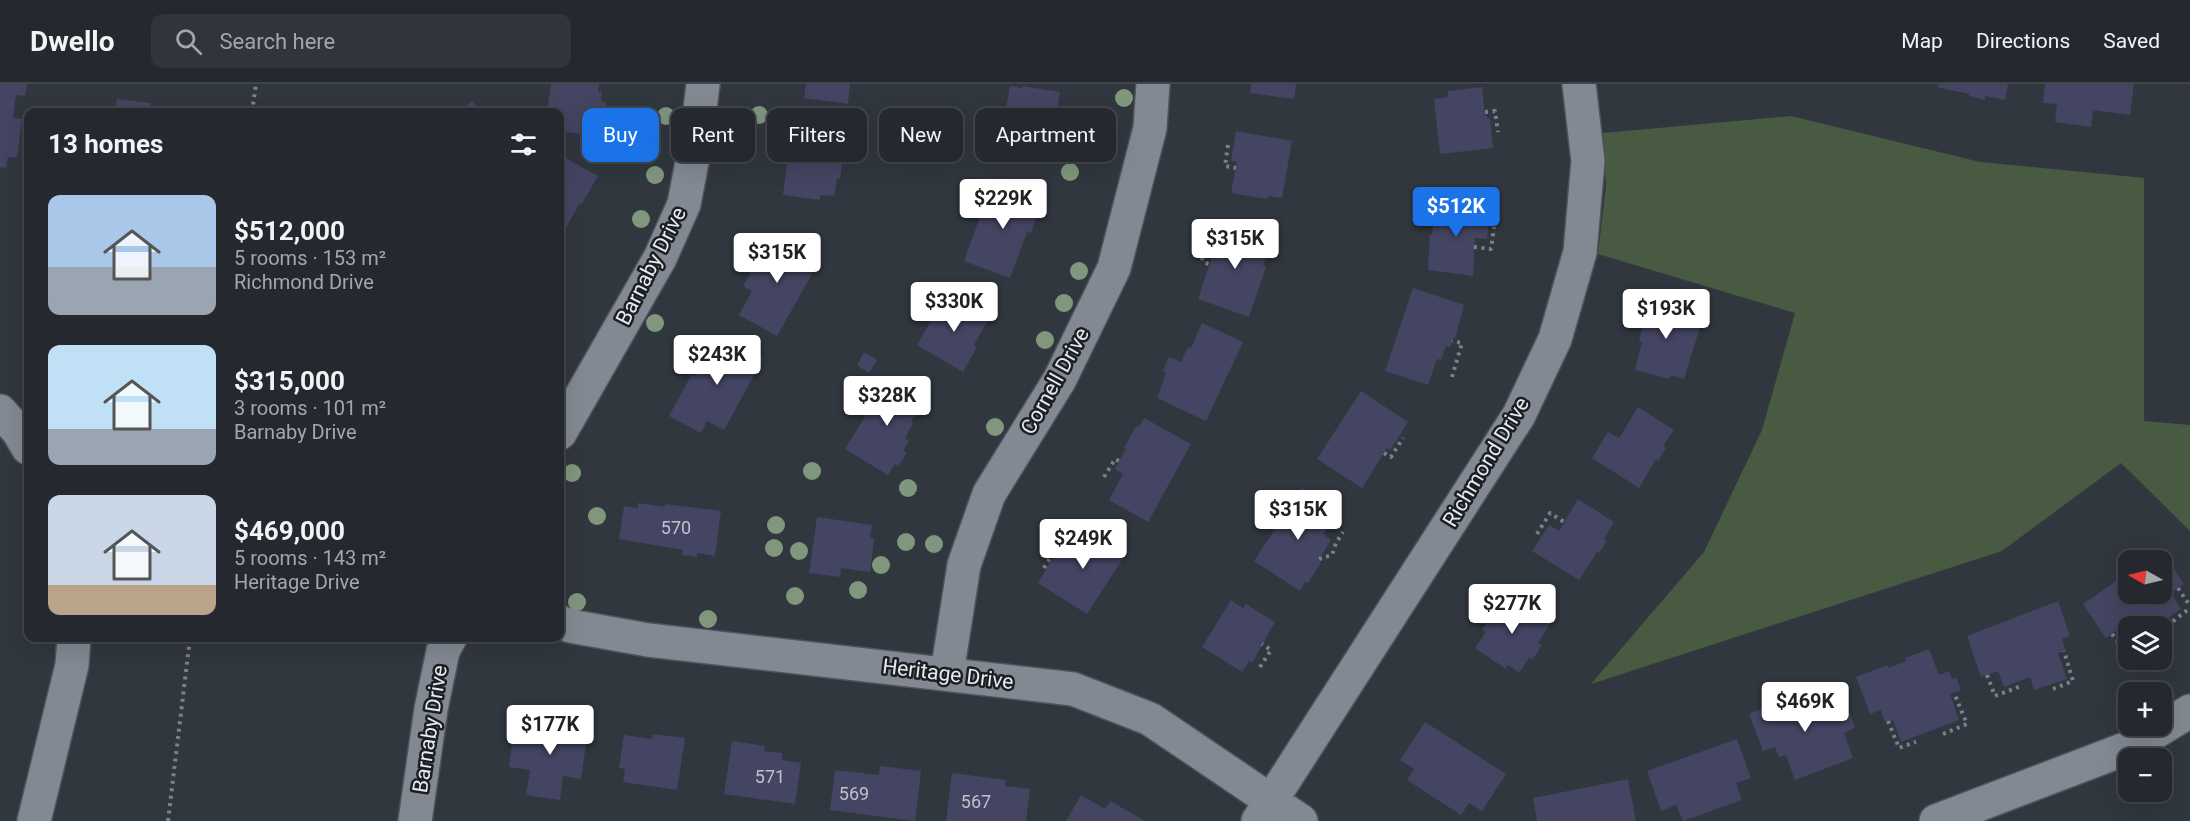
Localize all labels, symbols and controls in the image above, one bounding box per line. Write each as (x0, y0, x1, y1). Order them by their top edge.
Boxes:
search box (151, 14, 571, 68)
text: Dwello (30, 25, 115, 58)
icon: search (172, 25, 205, 58)
text: Search here (220, 29, 335, 54)
text: Map (1901, 29, 1943, 53)
text: Directions (1976, 29, 2070, 53)
text: Saved (2103, 29, 2160, 53)
chip: Buy (582, 108, 659, 162)
chip: Rent (671, 108, 755, 162)
chip: Filters (767, 108, 867, 162)
chip: New (879, 108, 963, 162)
chip: Apartment (975, 108, 1116, 162)
icon: filters (507, 128, 540, 161)
text: 13 homes (48, 129, 163, 159)
pin: $229K (961, 179, 1045, 230)
text: $229K (974, 186, 1032, 210)
pin: $512K (1414, 187, 1498, 238)
text: $512K (1427, 194, 1485, 218)
street label: Barnaby Drive (611, 203, 691, 329)
text: $512,000 (234, 216, 345, 246)
icon: home (96, 219, 168, 291)
pin: $315K (1193, 219, 1277, 270)
text: $315K (1206, 226, 1264, 250)
pin: $315K (735, 233, 819, 284)
text: $315K (748, 240, 806, 264)
text: 5 rooms · 153 m² (234, 246, 386, 270)
text: Richmond Drive (234, 270, 374, 294)
pin: $330K (912, 282, 996, 333)
text: $330K (925, 289, 983, 313)
pin: $193K (1624, 289, 1708, 340)
text: $193K (1637, 296, 1695, 320)
street label: Cornell Drive (1016, 324, 1094, 438)
pin: $243K (675, 335, 759, 386)
text: $243K (688, 342, 746, 366)
text: $315,000 (234, 366, 345, 396)
icon: home (96, 369, 168, 441)
pin: $328K (845, 376, 929, 427)
text: $328K (858, 383, 916, 407)
street label: Richmond Drive (1438, 393, 1534, 531)
text: 3 rooms · 101 m² (234, 396, 386, 420)
text: Barnaby Drive (234, 420, 357, 444)
pin: $315K (1256, 490, 1340, 541)
text: $315K (1269, 497, 1327, 521)
text: $469,000 (234, 516, 345, 546)
house number: 570 (661, 517, 691, 538)
icon: home (96, 519, 168, 591)
pin: $249K (1041, 519, 1125, 570)
text: $249K (1054, 526, 1112, 550)
text: 5 rooms · 143 m² (234, 546, 386, 570)
north arrow (2118, 550, 2172, 604)
map controls (2118, 550, 2172, 802)
text: Heritage Drive (234, 570, 360, 594)
pin: $277K (1470, 584, 1554, 635)
text: $277K (1483, 591, 1541, 615)
button: layers (2118, 616, 2172, 670)
street label: Heritage Drive (881, 654, 1015, 694)
street label: Barnaby Drive (408, 664, 452, 794)
pin: $469K (1763, 682, 1847, 733)
button: + (2118, 682, 2172, 736)
text: $469K (1776, 689, 1834, 713)
pin: $177K (508, 705, 592, 756)
text: $177K (521, 712, 579, 736)
button: − (2118, 748, 2172, 802)
house number: 571 (755, 766, 785, 787)
house number: 569 (839, 783, 869, 804)
house number: 567 (961, 791, 991, 812)

